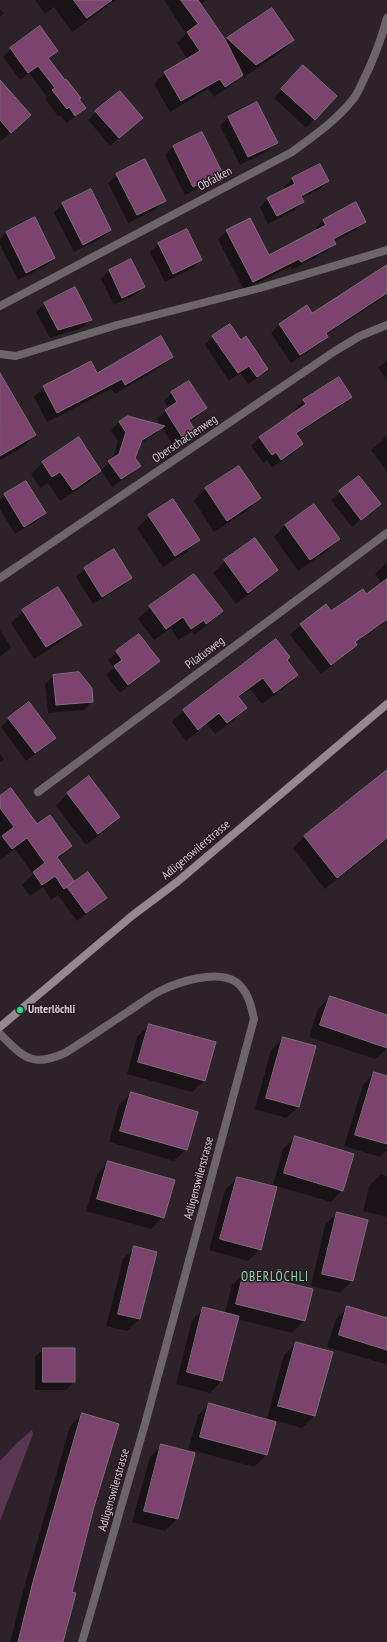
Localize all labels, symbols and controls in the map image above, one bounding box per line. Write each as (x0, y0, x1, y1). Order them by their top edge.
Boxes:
street label: Obfalken (195, 164, 235, 194)
street label: Oberschachenweg (150, 412, 220, 466)
street label: Pilatusweg (183, 634, 227, 672)
street label: Adligenswilerstrasse (159, 817, 233, 883)
place label: Unterlöchli (28, 1003, 75, 1017)
marker: Unterlöchli (15, 1005, 25, 1015)
street label: Adligenswilerstrasse (181, 1135, 217, 1221)
district label: OBERLÖCHLI (241, 1269, 309, 1285)
street label: Adligenswilerstrasse (95, 1447, 133, 1533)

